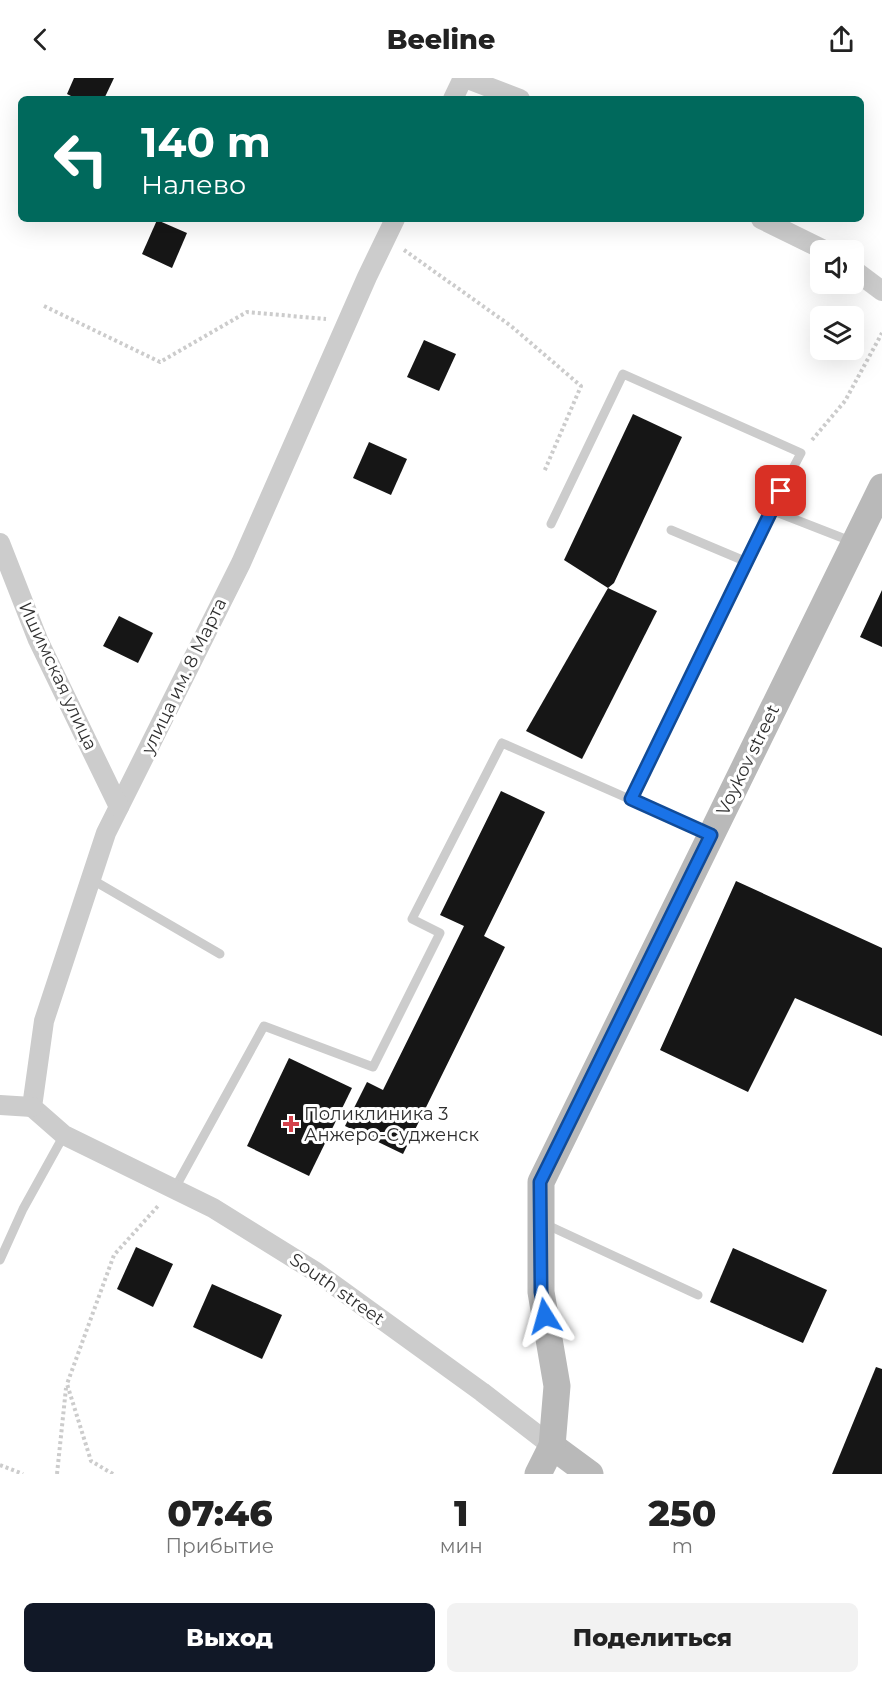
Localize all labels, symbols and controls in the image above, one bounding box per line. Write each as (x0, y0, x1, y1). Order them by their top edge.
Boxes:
icon: back (24, 23, 57, 56)
text: Beeline (387, 23, 495, 56)
icon: share (825, 23, 858, 56)
text: 140 m (141, 116, 271, 168)
icon: left (42, 120, 120, 198)
text: Налево (141, 168, 246, 201)
map controls (810, 240, 864, 360)
button: sound (810, 240, 864, 294)
button: layers (810, 306, 864, 360)
pin (755, 465, 806, 516)
icon: arrive (764, 474, 797, 507)
street label: улица им. 8 Марта (136, 594, 231, 759)
street label: Ишимская улица (14, 598, 102, 754)
street label: Voykov street (712, 701, 784, 819)
place label: Поликлиника 3 Анжеро-Судженск (304, 1103, 479, 1146)
marker: Поликлиника 3 Анжеро-Судженск (282, 1115, 300, 1133)
street label: South street (285, 1248, 389, 1330)
position arrow (513, 1284, 577, 1348)
text: 07:46 (167, 1491, 273, 1535)
text: 1 (454, 1491, 468, 1535)
text: 250 (648, 1491, 716, 1535)
text: Прибытие (166, 1534, 274, 1558)
text: мин (440, 1534, 483, 1558)
text: m (672, 1534, 693, 1558)
button: Выход (24, 1603, 435, 1672)
button: Поделиться (447, 1603, 858, 1672)

